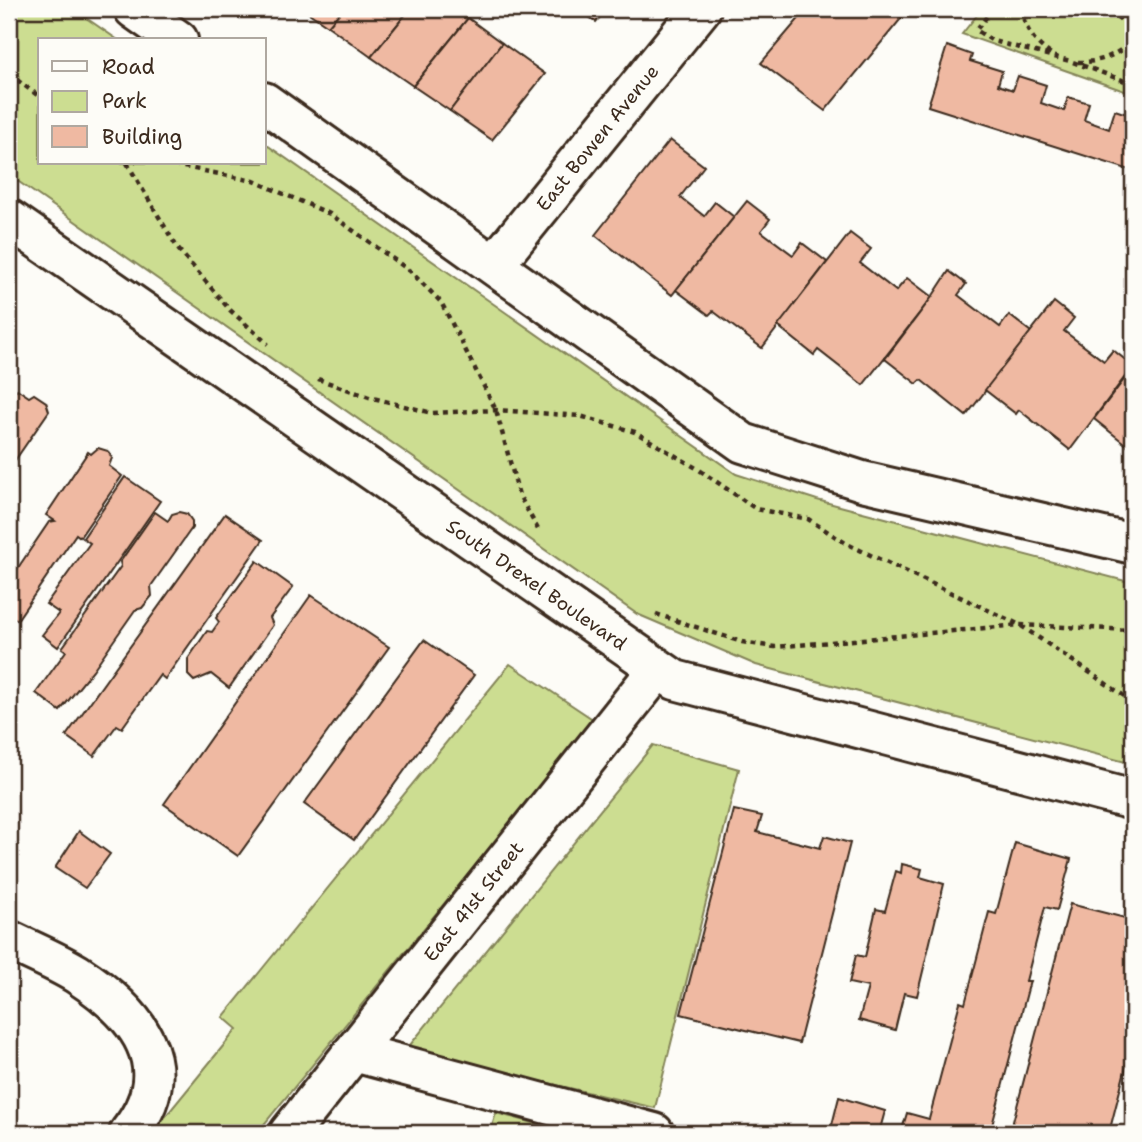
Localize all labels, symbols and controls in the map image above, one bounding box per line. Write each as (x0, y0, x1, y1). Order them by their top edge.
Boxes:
legend (38, 38, 266, 164)
text: Road (102, 53, 155, 81)
street label: East Bowen Avenue (530, 59, 664, 216)
text: Park (102, 87, 147, 115)
text: Building (102, 123, 182, 151)
street label: South Drexel Boulevard (442, 513, 632, 656)
street label: East 41st Street (418, 836, 529, 966)

